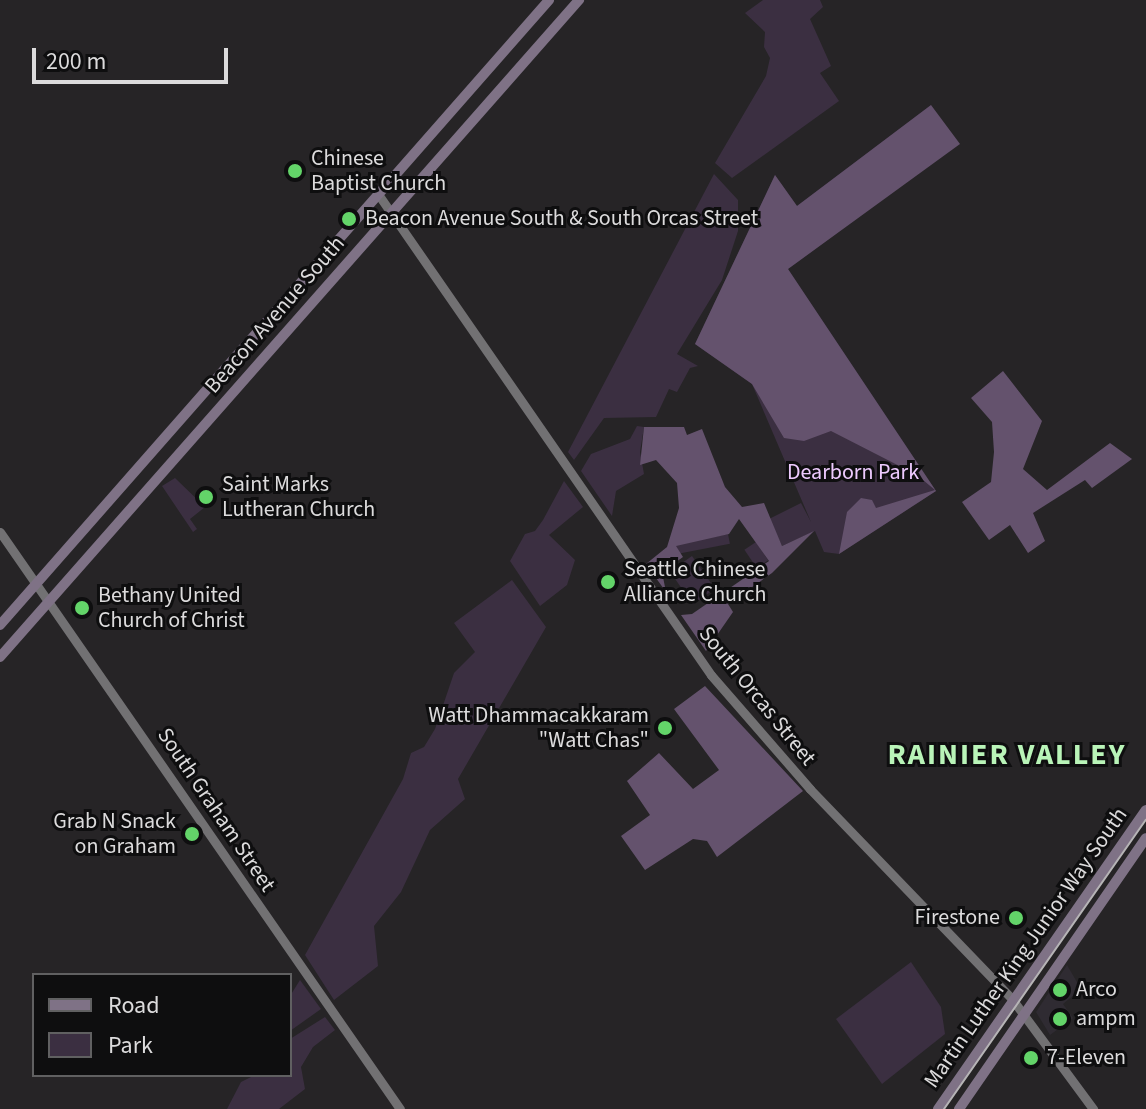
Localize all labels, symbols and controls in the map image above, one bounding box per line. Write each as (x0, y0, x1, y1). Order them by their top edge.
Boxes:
scale bar (36, 32, 232, 82)
text: 200 m (46, 44, 106, 79)
place label: Chinese Baptist Church (311, 145, 446, 196)
marker: Chinese Baptist Church (286, 162, 304, 180)
place label: Beacon Avenue South & South Orcas Street (365, 206, 758, 232)
marker: Beacon Avenue South & South Orcas Street (340, 210, 358, 228)
street label: Beacon Avenue South (199, 231, 351, 399)
park label: Dearborn Park (787, 460, 919, 486)
place label: Saint Marks Lutheran Church (222, 471, 375, 522)
marker: Saint Marks Lutheran Church (197, 488, 215, 506)
place label: Seattle Chinese Alliance Church (624, 556, 766, 608)
marker: Seattle Chinese Alliance Church (599, 573, 617, 591)
place label: Bethany United Church of Christ (98, 582, 245, 634)
marker: Bethany United Church of Christ (73, 599, 91, 617)
street label: South Orcas Street (693, 621, 821, 771)
place label: Watt Dhammacakkaram "Watt Chas" (428, 702, 649, 754)
marker: Watt Dhammacakkaram "Watt Chas" (656, 719, 674, 737)
street label: South Graham Street (151, 723, 281, 897)
district label: RAINIER VALLEY (888, 737, 1126, 773)
street label: Martin Luther King Junior Way South (919, 803, 1133, 1093)
place label: Grab N Snack on Graham (53, 808, 176, 860)
marker: Grab N Snack on Graham (183, 825, 201, 843)
place label: Firestone (915, 905, 1000, 931)
marker: Firestone (1007, 909, 1025, 927)
legend (32, 973, 292, 1077)
place label: Arco (1076, 977, 1117, 1003)
marker: Arco (1051, 981, 1069, 999)
text: Road (108, 988, 160, 1023)
place label: ampm (1076, 1006, 1136, 1032)
marker: ampm (1051, 1010, 1069, 1028)
text: Park (108, 1028, 153, 1063)
place label: 7-Eleven (1047, 1045, 1126, 1071)
marker: 7-Eleven (1022, 1049, 1040, 1067)

